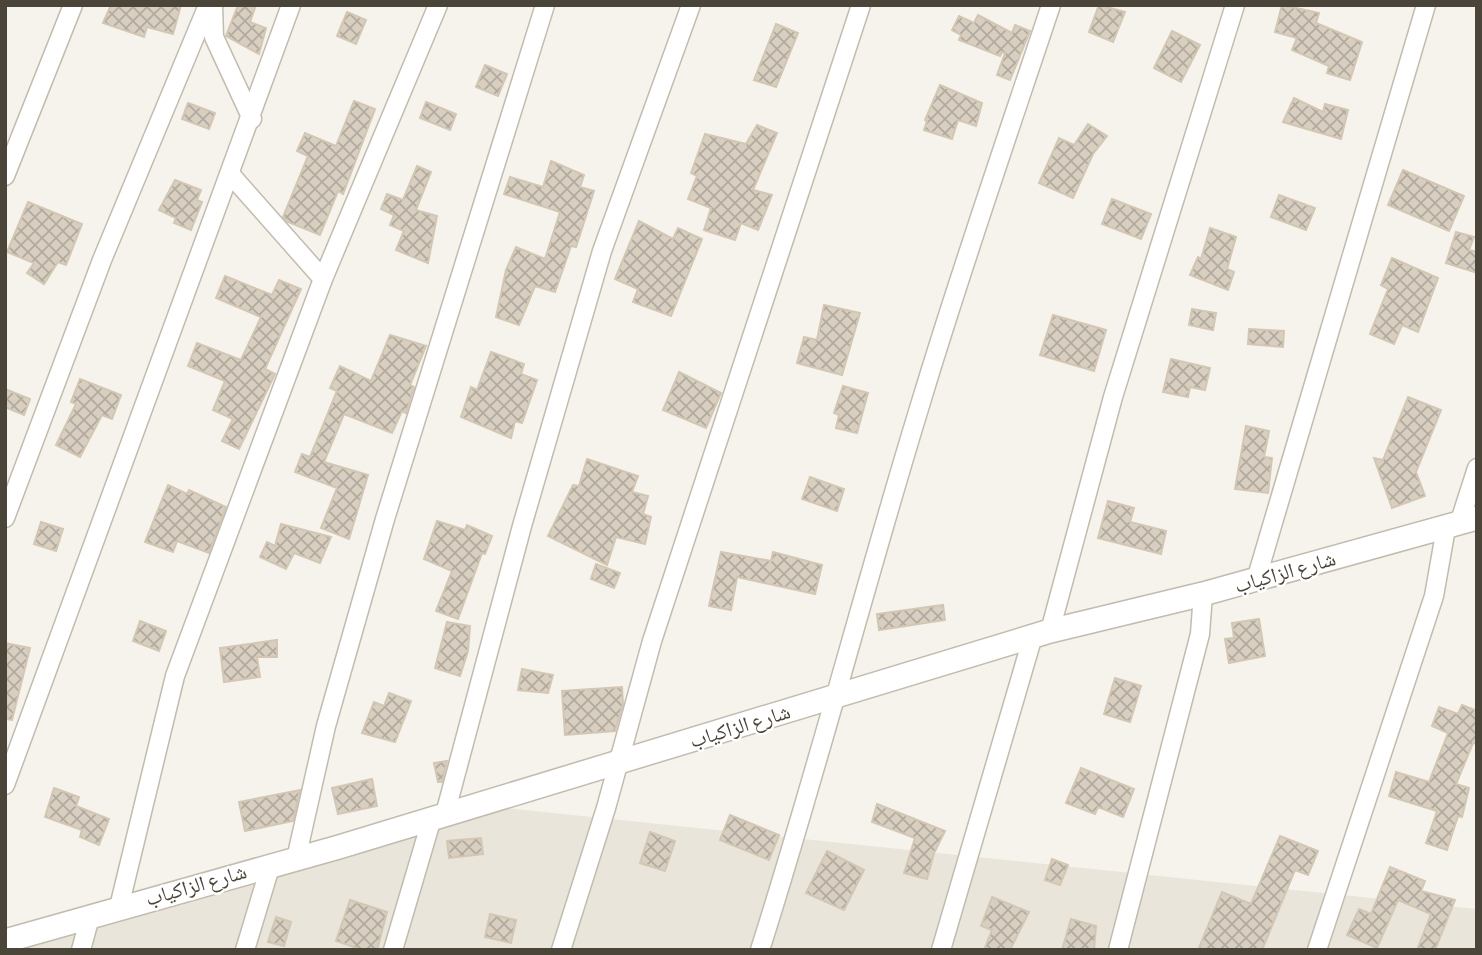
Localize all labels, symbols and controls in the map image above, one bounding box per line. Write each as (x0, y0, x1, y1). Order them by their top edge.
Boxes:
street label: شارع الزاكياب (1232, 548, 1339, 599)
street label: شارع الزاكياب (687, 701, 794, 754)
street label: شارع الزاكياب (143, 861, 250, 912)

